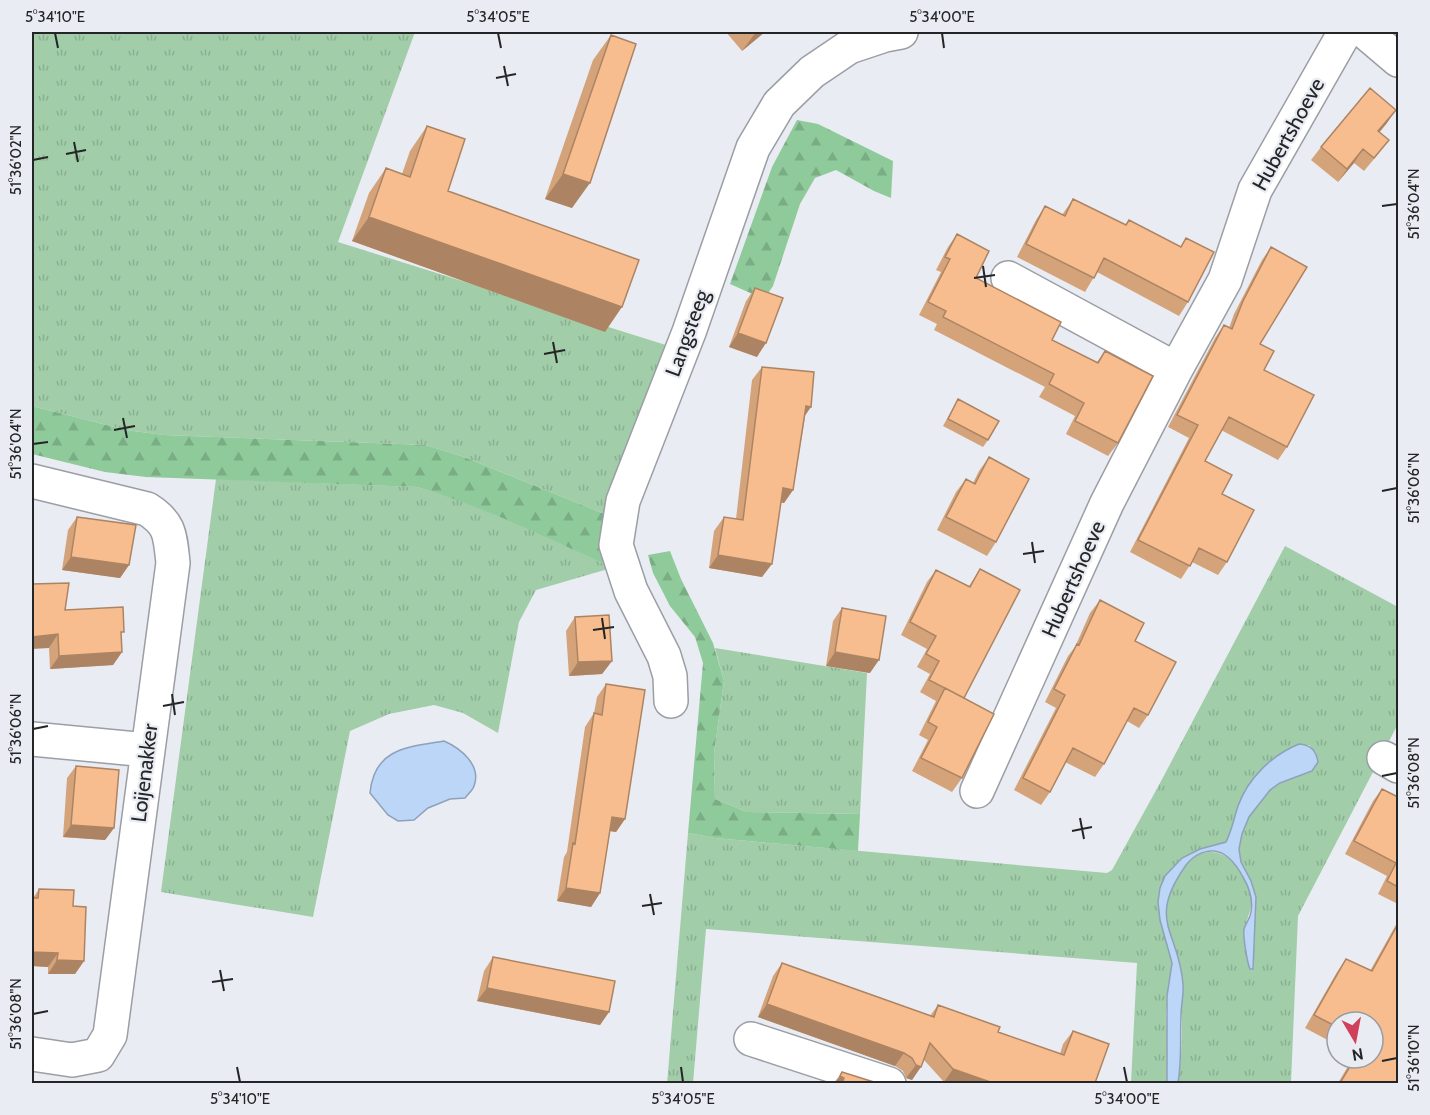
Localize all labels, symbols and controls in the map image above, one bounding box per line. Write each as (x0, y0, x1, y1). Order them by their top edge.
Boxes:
text: 5°34'10"E (25, 8, 85, 26)
text: 5°34'05"E (466, 8, 530, 26)
text: 5°34'00"E (909, 8, 975, 26)
street label: Hubertshoeve (1247, 73, 1329, 195)
text: 51°36'02"N (7, 125, 25, 195)
text: 51°36'04"N (1405, 169, 1423, 239)
street label: Langsteeg (660, 286, 714, 380)
text: 51°36'04"N (7, 409, 25, 479)
text: 51°36'06"N (1405, 453, 1423, 523)
street label: Hubertshoeve (1036, 517, 1110, 641)
text: 51°36'06"N (7, 694, 25, 764)
street label: Loijenakker (126, 722, 163, 824)
text: 51°36'08"N (1405, 737, 1423, 809)
text: 51°36'08"N (7, 978, 25, 1050)
north arrow (1325, 1010, 1385, 1070)
text: 51°36'10"N (1405, 1024, 1423, 1092)
text: N (1350, 1044, 1365, 1065)
text: 5°34'10"E (210, 1090, 270, 1108)
text: 5°34'05"E (651, 1090, 715, 1108)
text: 5°34'00"E (1094, 1090, 1160, 1108)

